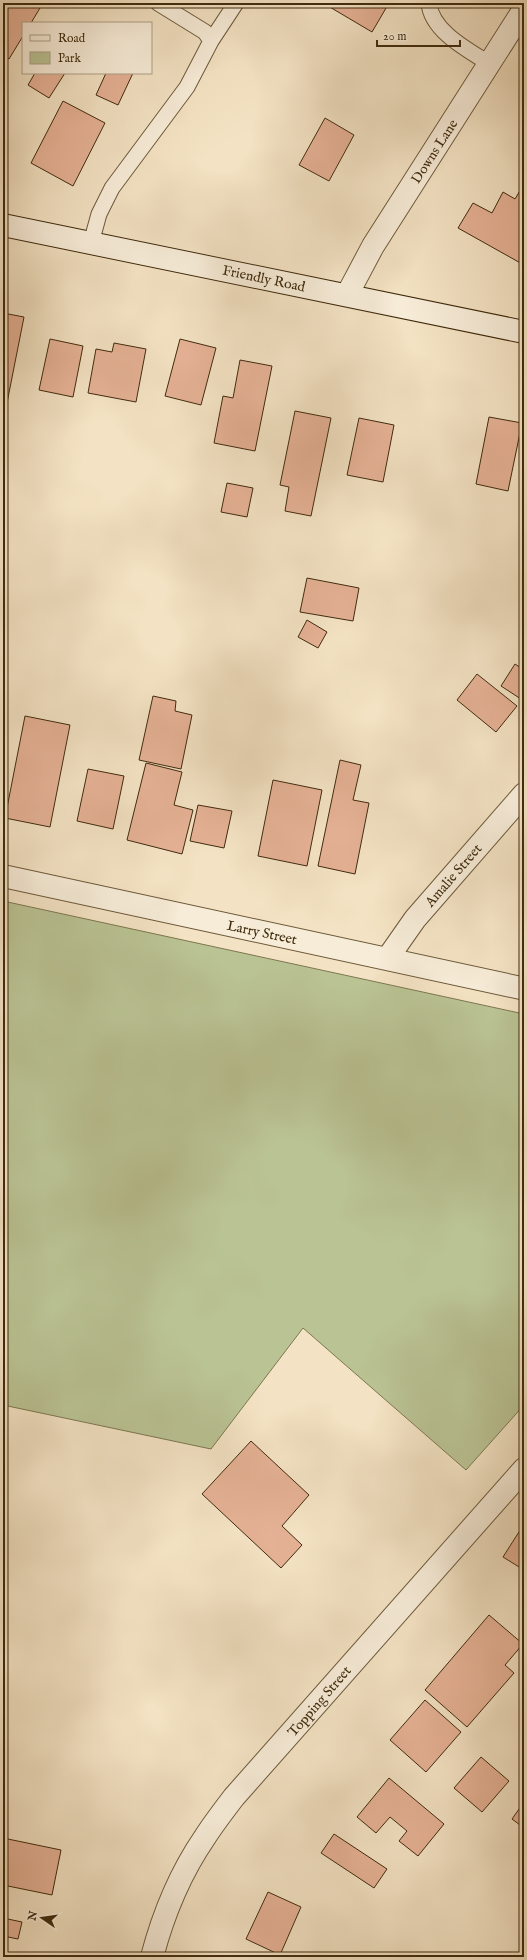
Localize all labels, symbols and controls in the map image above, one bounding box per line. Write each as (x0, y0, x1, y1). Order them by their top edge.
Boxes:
legend (22, 22, 152, 74)
scale bar (377, 22, 460, 48)
text: 20 m (383, 29, 406, 44)
text: Road (58, 31, 86, 46)
text: Park (58, 51, 81, 66)
street label: Downs Lane (407, 115, 463, 187)
street label: Friendly Road (221, 261, 307, 297)
street label: Amalie Street (421, 840, 486, 912)
street label: Larry Street (225, 917, 299, 949)
street label: Topping Street (284, 1662, 356, 1741)
north arrow (22, 1898, 62, 1938)
text: N (25, 1909, 41, 1923)

